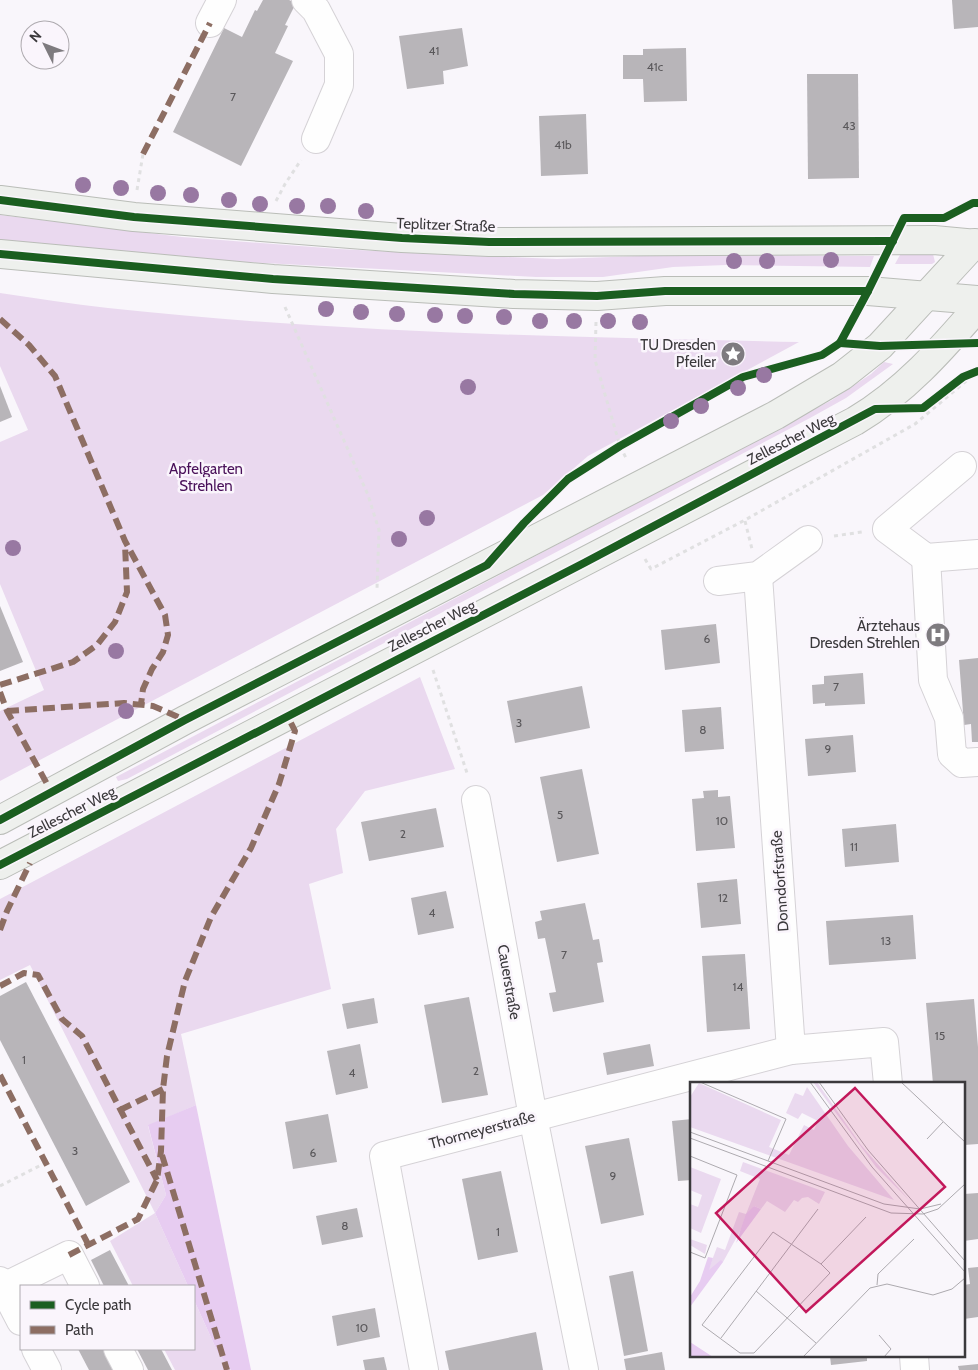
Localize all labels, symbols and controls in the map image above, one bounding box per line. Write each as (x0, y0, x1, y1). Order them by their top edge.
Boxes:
north arrow (20, 20, 70, 70)
text: N (25, 27, 45, 46)
house number: 41 (429, 43, 439, 58)
house number: 41c (647, 59, 664, 74)
house number: 7 (230, 89, 236, 104)
house number: 43 (842, 118, 856, 133)
house number: 41b (554, 137, 572, 152)
street label: Teplitzer Straße (396, 214, 496, 236)
place label: TU Dresden Pfeiler (640, 336, 716, 371)
place icon: TU Dresden Pfeiler (720, 341, 746, 367)
street label: Zellescher Weg (744, 409, 838, 469)
park label: Apfelgarten Strehlen (169, 460, 243, 495)
street label: Zellescher Weg (385, 596, 479, 656)
place label: Ärztehaus Dresden Strehlen (810, 617, 920, 652)
hospital icon: Ärztehaus Dresden Strehlen (925, 622, 951, 648)
house number: 6 (704, 631, 711, 646)
house number: 7 (833, 679, 839, 694)
house number: 3 (516, 715, 522, 730)
house number: 8 (699, 722, 707, 737)
house number: 9 (825, 741, 832, 756)
street label: Zellescher Weg (25, 782, 119, 842)
house number: 5 (557, 807, 563, 822)
house number: 10 (716, 813, 728, 828)
house number: 2 (400, 826, 406, 841)
street label: Donndorfstraße (767, 829, 793, 932)
house number: 11 (850, 839, 858, 854)
house number: 12 (718, 890, 728, 905)
house number: 4 (429, 905, 436, 920)
house number: 13 (881, 933, 891, 948)
street label: Cauerstraße (494, 943, 525, 1021)
house number: 7 (561, 947, 567, 962)
house number: 14 (733, 979, 743, 994)
house number: 15 (935, 1028, 945, 1043)
house number: 1 (22, 1052, 26, 1067)
house number: 2 (473, 1063, 479, 1078)
house number: 4 (349, 1065, 356, 1080)
inset map (690, 1082, 966, 1358)
street label: Thormeyerstraße (427, 1107, 537, 1153)
house number: 3 (72, 1143, 78, 1158)
house number: 6 (310, 1145, 317, 1160)
house number: 9 (610, 1168, 617, 1183)
house number: 8 (341, 1218, 349, 1233)
house number: 1 (496, 1224, 500, 1239)
legend (20, 1285, 195, 1350)
text: Cycle path (65, 1296, 131, 1314)
house number: 10 (356, 1320, 368, 1335)
text: Path (65, 1321, 94, 1339)

